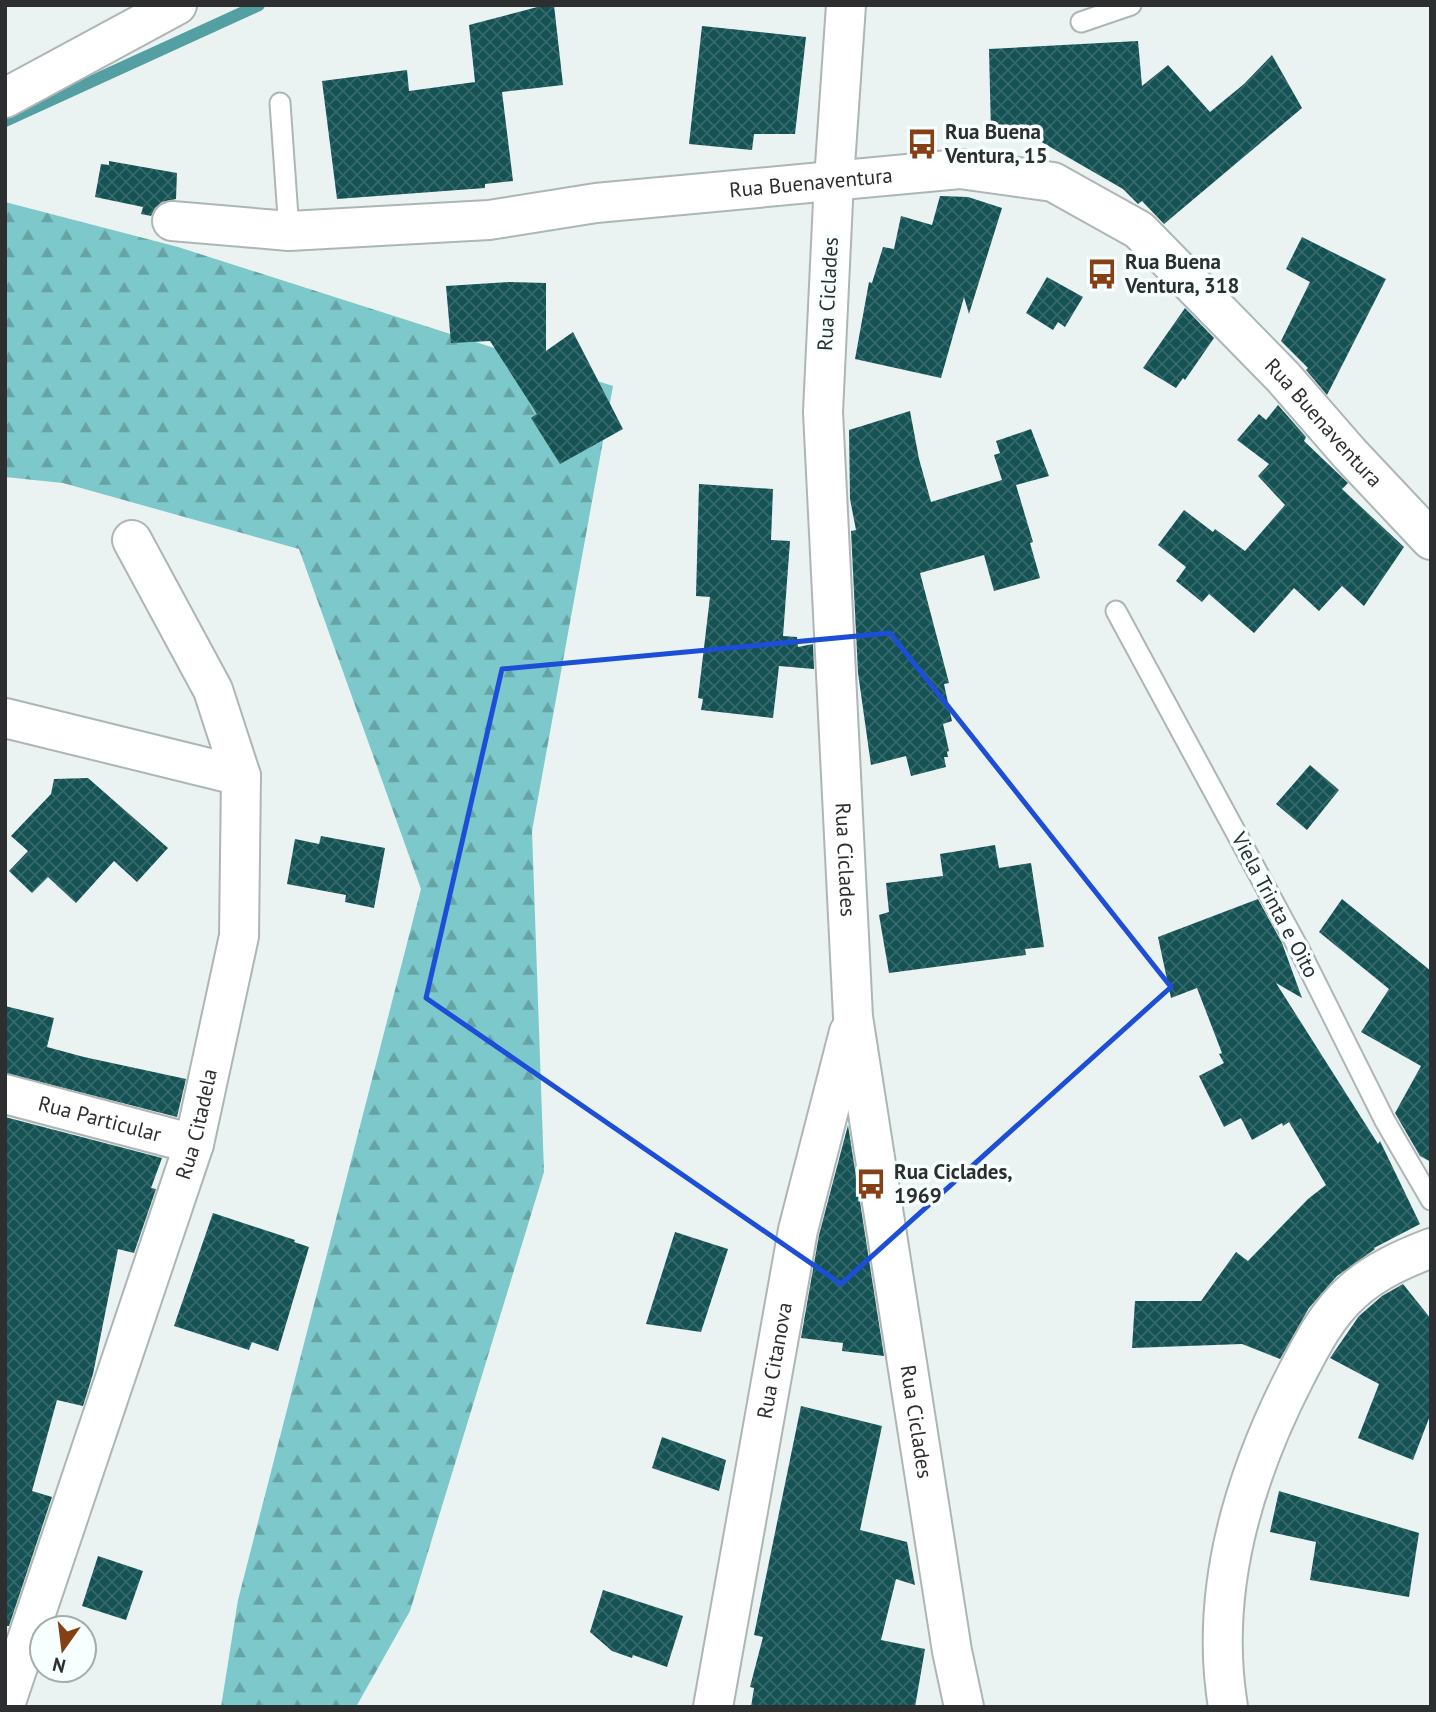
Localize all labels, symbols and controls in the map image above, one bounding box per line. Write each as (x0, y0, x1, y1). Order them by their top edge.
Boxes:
place label: Rua Buena Ventura, 15 (944, 118, 1048, 169)
bus stop icon: Rua Buena Ventura, 15 (905, 127, 939, 161)
street label: Rua Buenaventura (728, 161, 894, 203)
street label: Rua Ciclades (811, 236, 844, 352)
place label: Rua Buena Ventura, 318 (1124, 248, 1240, 299)
bus stop icon: Rua Buena Ventura, 318 (1085, 257, 1119, 291)
street label: Rua Buenaventura (1259, 352, 1388, 493)
street label: Rua Ciclades (829, 802, 862, 917)
street label: Viela Trinta e Oito (1225, 826, 1325, 982)
street label: Rua Citadela (169, 1066, 223, 1183)
street label: Rua Particular (35, 1089, 164, 1148)
place label: Rua Ciclades, 1969 (894, 1158, 1013, 1209)
bus stop icon: Rua Ciclades, 1969 (854, 1167, 888, 1201)
street label: Rua Citanova (751, 1300, 798, 1421)
street label: Rua Ciclades (895, 1363, 939, 1480)
north arrow (28, 1614, 98, 1684)
text: N (50, 1652, 68, 1679)

